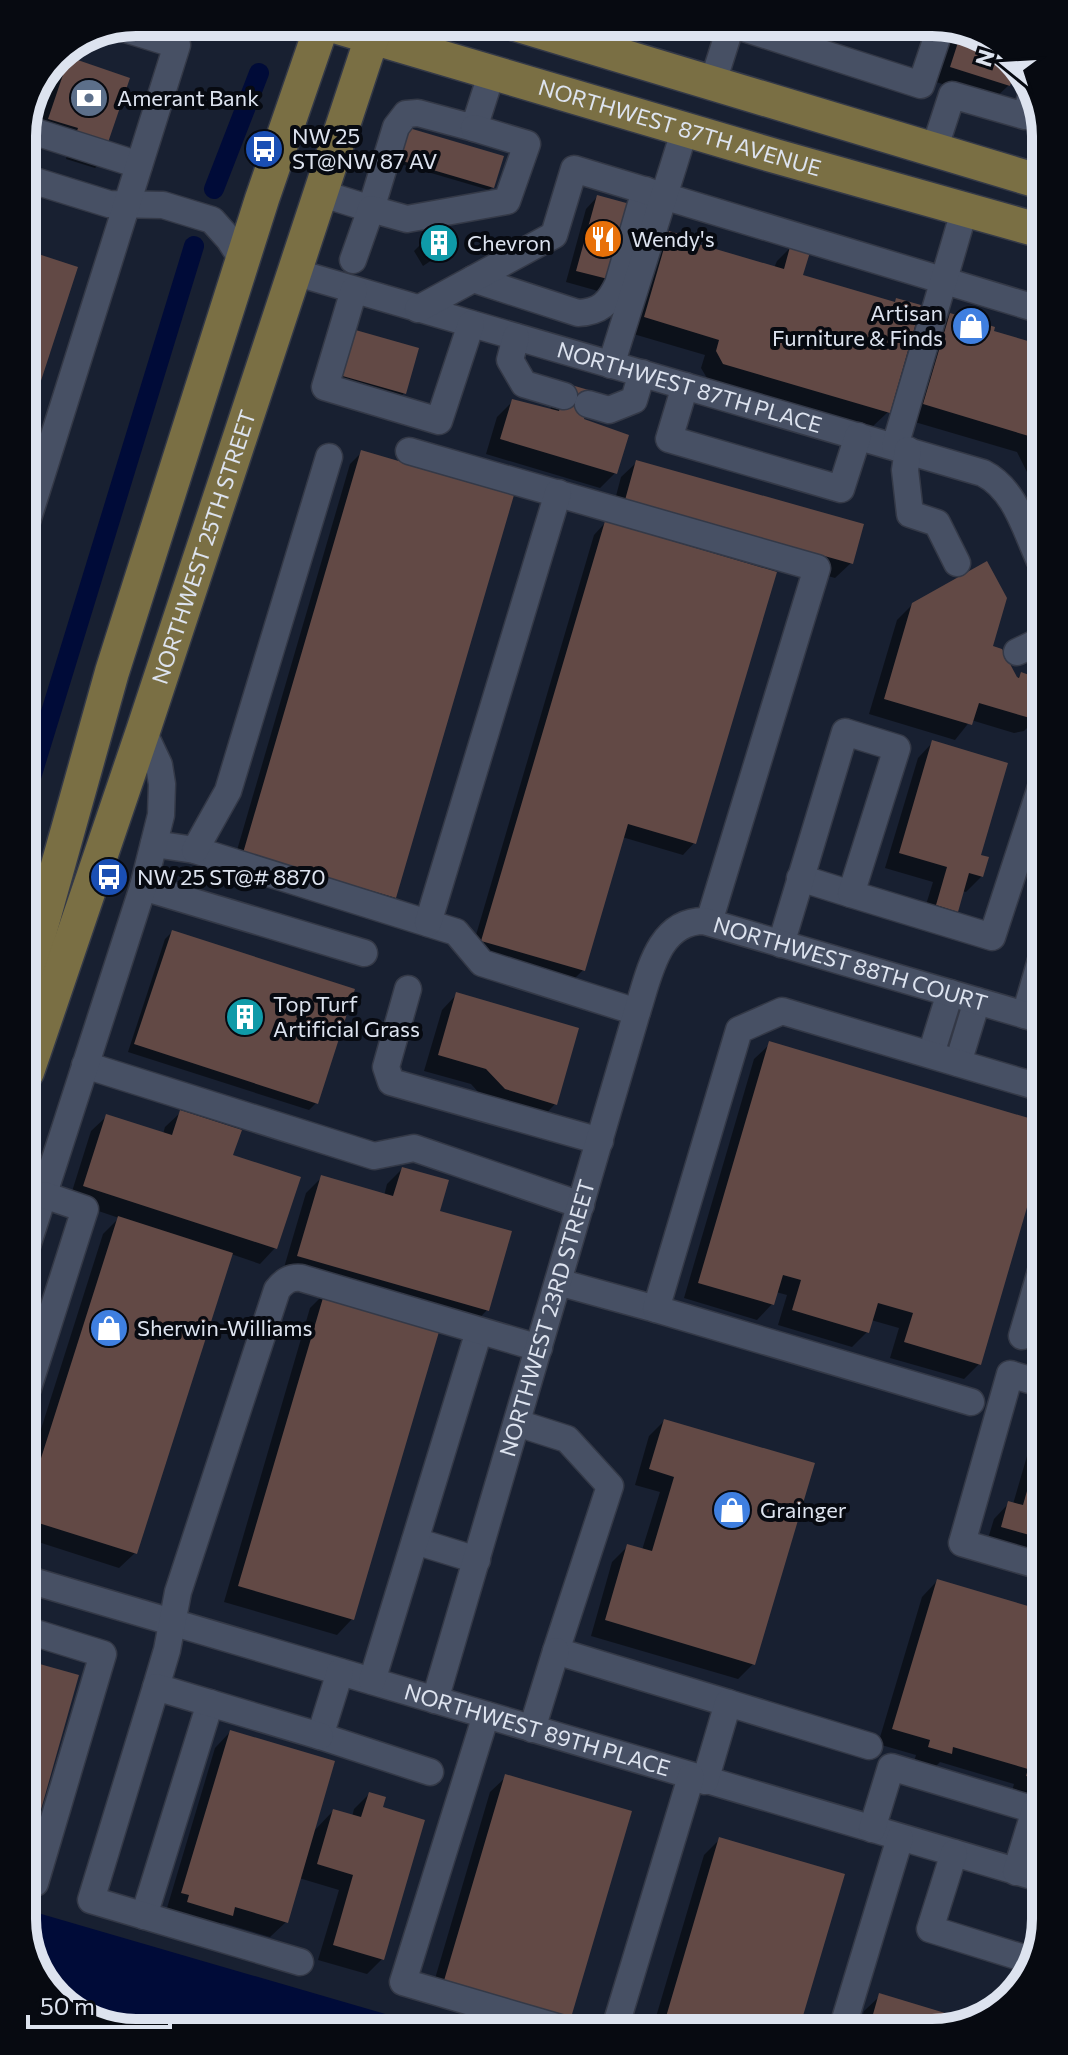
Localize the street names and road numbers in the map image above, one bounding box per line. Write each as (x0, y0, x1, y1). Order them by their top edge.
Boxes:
street label: NORTHWEST 87TH AVENUE (535, 73, 824, 181)
street label: NORTHWEST 87TH PLACE (554, 335, 825, 438)
street label: NORTHWEST 25TH STREET (146, 406, 261, 687)
street label: NORTHWEST 88TH COURT (710, 910, 991, 1016)
street label: NORTHWEST 23RD STREET (493, 1176, 600, 1460)
street label: NORTHWEST 89TH PLACE (401, 1677, 674, 1781)

